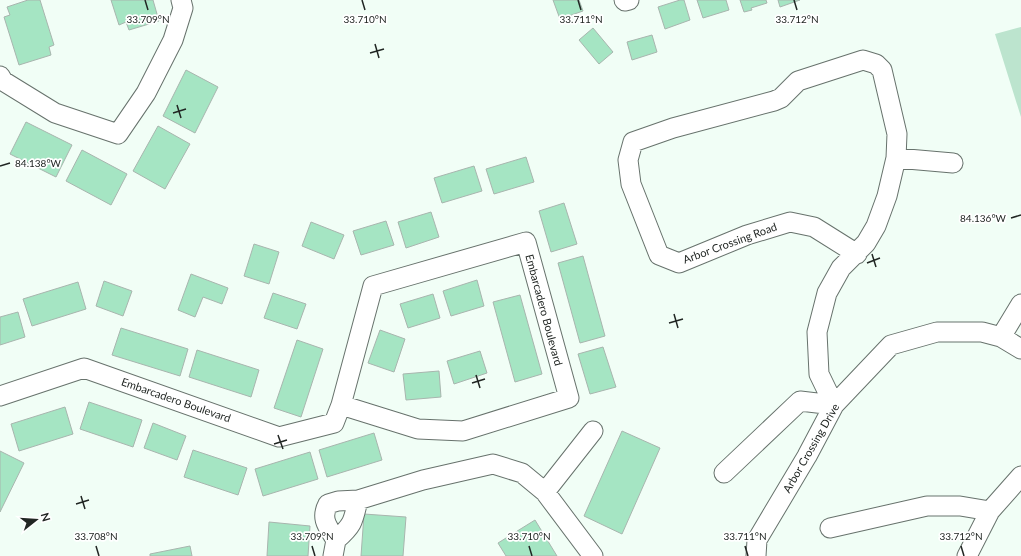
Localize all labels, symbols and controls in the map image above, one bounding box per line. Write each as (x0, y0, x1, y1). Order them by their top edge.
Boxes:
text: 33.709°N (126, 13, 170, 25)
text: 33.710°N (343, 13, 387, 25)
text: 33.711°N (559, 13, 603, 25)
text: 33.712°N (775, 13, 819, 25)
text: 84.138°W (15, 157, 62, 169)
text: 84.136°W (960, 212, 1007, 224)
street label: Arbor Crossing Road (681, 219, 779, 266)
street label: Embarcadero Boulevard (523, 253, 566, 367)
street label: Embarcadero Boulevard (120, 375, 233, 424)
street label: Arbor Crossing Drive (780, 401, 841, 495)
north arrow (16, 500, 56, 540)
text: N (39, 511, 53, 523)
text: 33.708°N (74, 530, 118, 542)
text: 33.709°N (290, 530, 334, 542)
text: 33.710°N (507, 530, 551, 542)
text: 33.711°N (723, 530, 767, 542)
text: 33.712°N (939, 530, 983, 542)

